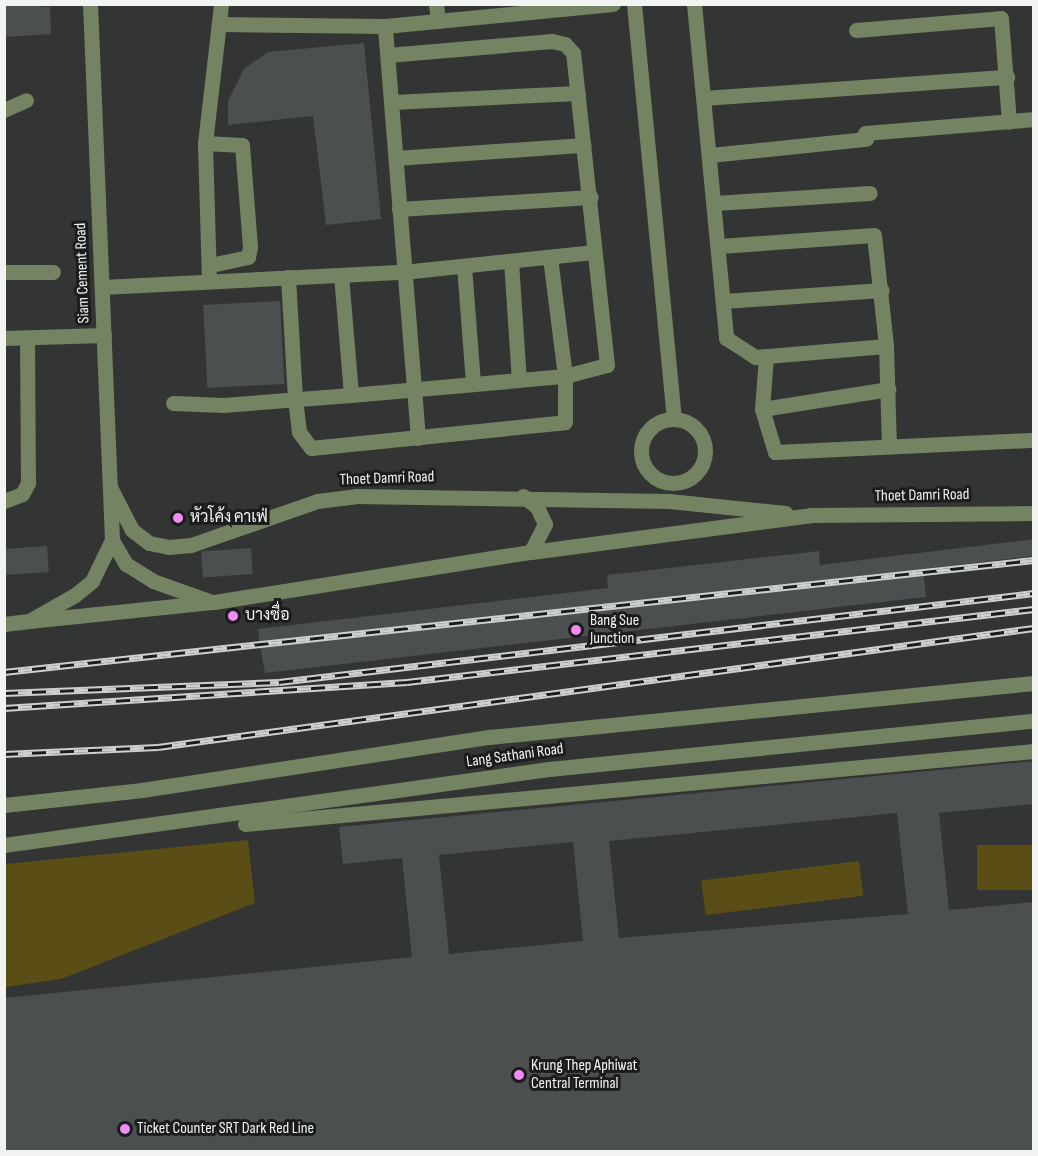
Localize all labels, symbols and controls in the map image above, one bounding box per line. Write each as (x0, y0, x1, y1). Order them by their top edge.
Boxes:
street label: Siam Cement Road (72, 222, 94, 324)
street label: Thoet Damri Road (339, 468, 435, 490)
street label: Thoet Damri Road (875, 486, 969, 506)
place label: หัวโค้ง คาเฟ่ (190, 508, 268, 528)
marker: หัวโค้ง คาเฟ่ (171, 511, 185, 525)
place label: บางซื่อ (245, 606, 290, 626)
marker: บางซื่อ (226, 609, 240, 623)
place label: Bang Sue Junction (590, 611, 639, 649)
marker: Bang Sue Junction (567, 621, 585, 639)
street label: Lang Sathani Road (465, 740, 565, 772)
place label: Krung Thep Aphiwat Central Terminal (531, 1056, 637, 1094)
marker: Krung Thep Aphiwat Central Terminal (512, 1068, 526, 1082)
place label: Ticket Counter SRT Dark Red Line (137, 1119, 314, 1139)
marker: Ticket Counter SRT Dark Red Line (118, 1122, 132, 1136)

